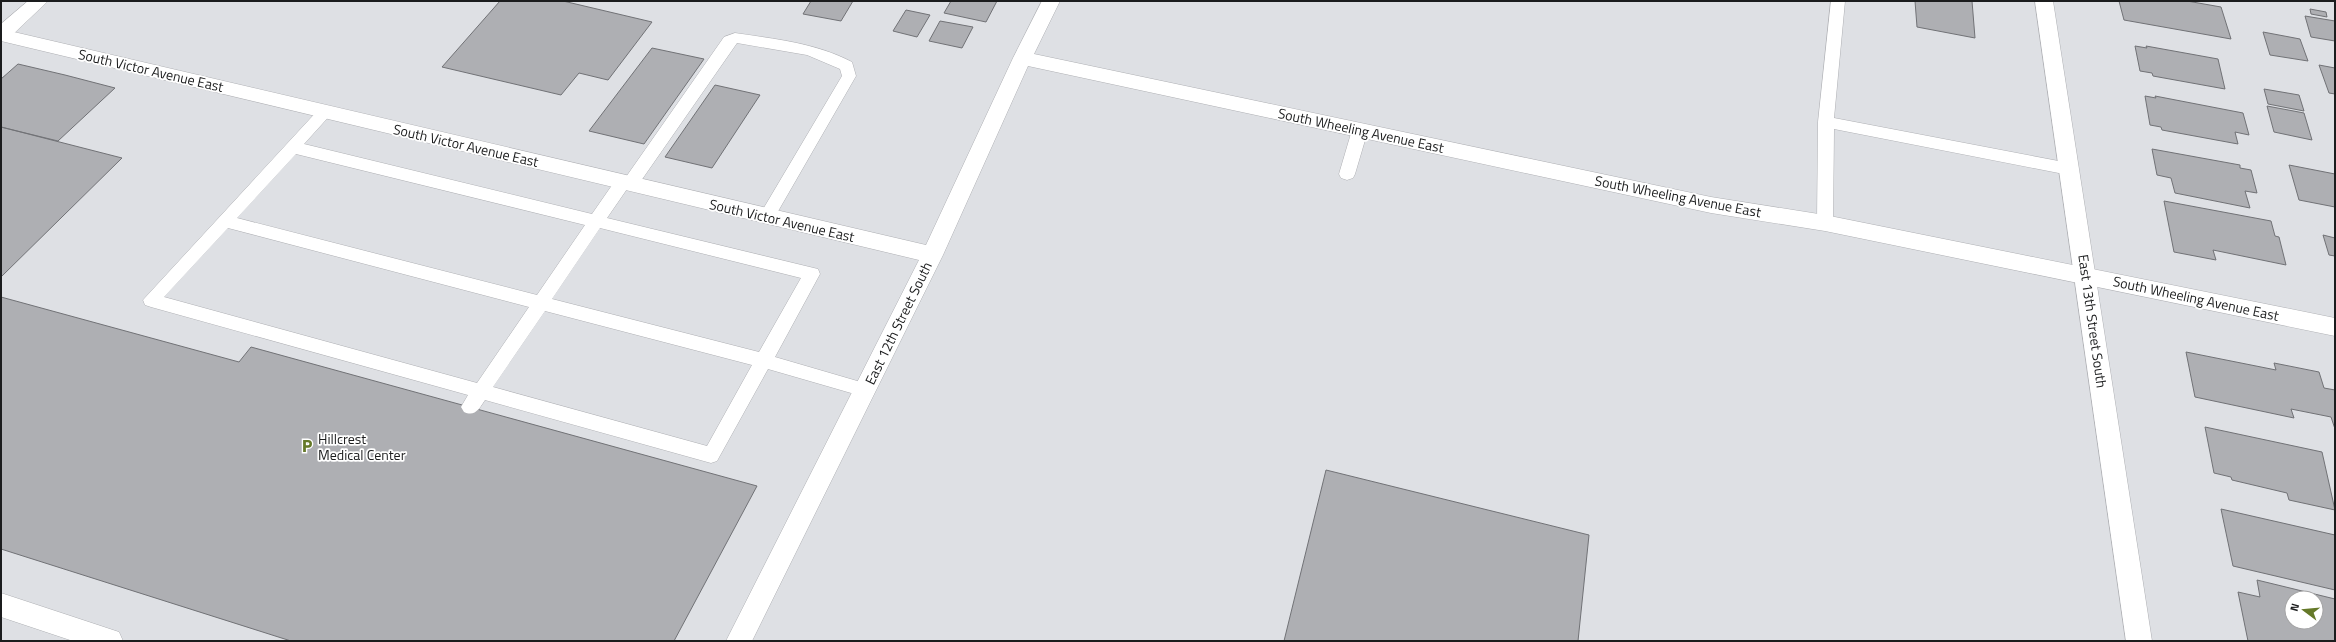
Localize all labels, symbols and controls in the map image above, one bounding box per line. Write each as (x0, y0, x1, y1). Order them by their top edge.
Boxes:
street label: South Victor Avenue East (76, 43, 226, 97)
street label: South Wheeling Avenue East (1276, 102, 1446, 158)
street label: South Victor Avenue East (391, 118, 541, 172)
street label: South Wheeling Avenue East (1593, 170, 1763, 222)
street label: South Victor Avenue East (707, 193, 857, 247)
street label: East 13th Street South (2073, 253, 2113, 389)
street label: East 12th Street South (859, 258, 937, 388)
street label: South Wheeling Avenue East (2111, 270, 2281, 326)
place label: Hillcrest Medical Center (318, 428, 406, 465)
parking icon: Hillcrest Medical Center (299, 438, 315, 454)
north arrow (2284, 590, 2324, 630)
text: N (2286, 601, 2303, 613)

